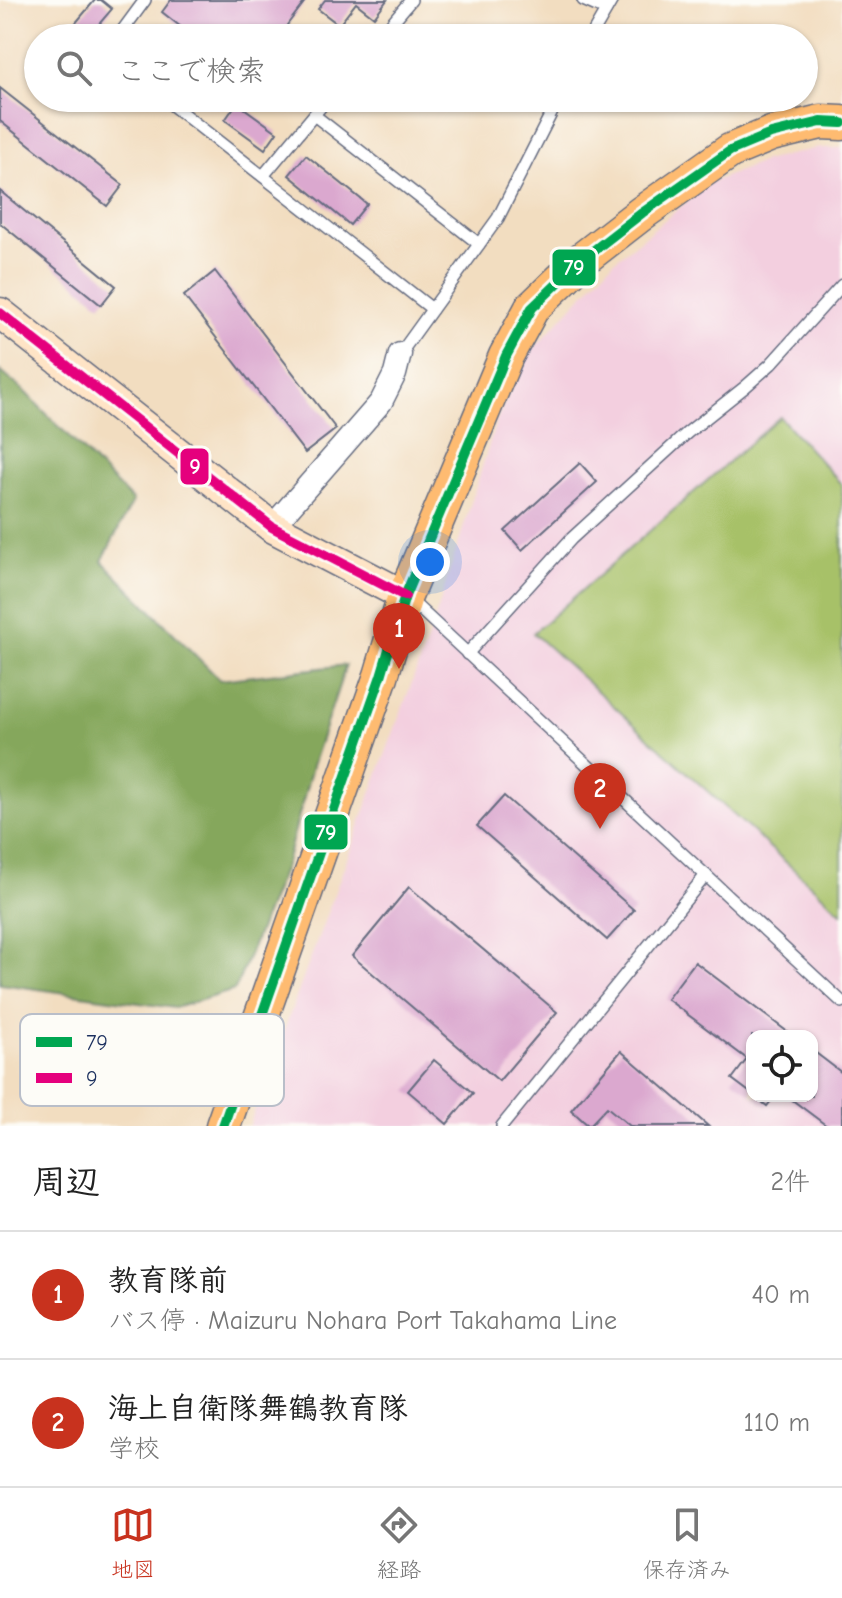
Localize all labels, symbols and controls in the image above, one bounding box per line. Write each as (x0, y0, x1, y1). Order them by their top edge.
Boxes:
search box (24, 24, 818, 112)
icon: search (52, 46, 96, 90)
text: ここで検索 (116, 54, 266, 89)
line badge: 79 (551, 248, 597, 287)
text: 79 (564, 255, 584, 281)
line badge: 9 (179, 447, 210, 486)
text: 9 (189, 454, 201, 480)
your location (410, 542, 450, 582)
pin: 1 (373, 603, 425, 669)
pin: 2 (574, 763, 626, 829)
line badge: 79 (303, 813, 349, 851)
text: 79 (316, 820, 336, 846)
legend (20, 1014, 284, 1106)
text: 79 (86, 1030, 108, 1056)
map controls (746, 1030, 818, 1102)
button: locate (746, 1030, 818, 1102)
text: 9 (86, 1066, 98, 1092)
text: 周辺 (32, 1162, 100, 1202)
text: 2件 (770, 1167, 810, 1197)
text: 教育隊前 (108, 1263, 228, 1298)
text: 1 (53, 1280, 63, 1310)
text: 40 m (751, 1280, 810, 1310)
text: バス停 · Maizuru Nohara Port Takahama Line (108, 1306, 617, 1336)
text: 海上自衛隊舞鶴教育隊 (108, 1391, 408, 1426)
text: 2 (52, 1408, 64, 1438)
text: 110 m (743, 1408, 810, 1438)
text: 学校 (108, 1434, 160, 1464)
tab: 地図 (111, 1503, 155, 1583)
tab: 経路 (377, 1503, 421, 1583)
tab: 保存済み (643, 1503, 731, 1583)

